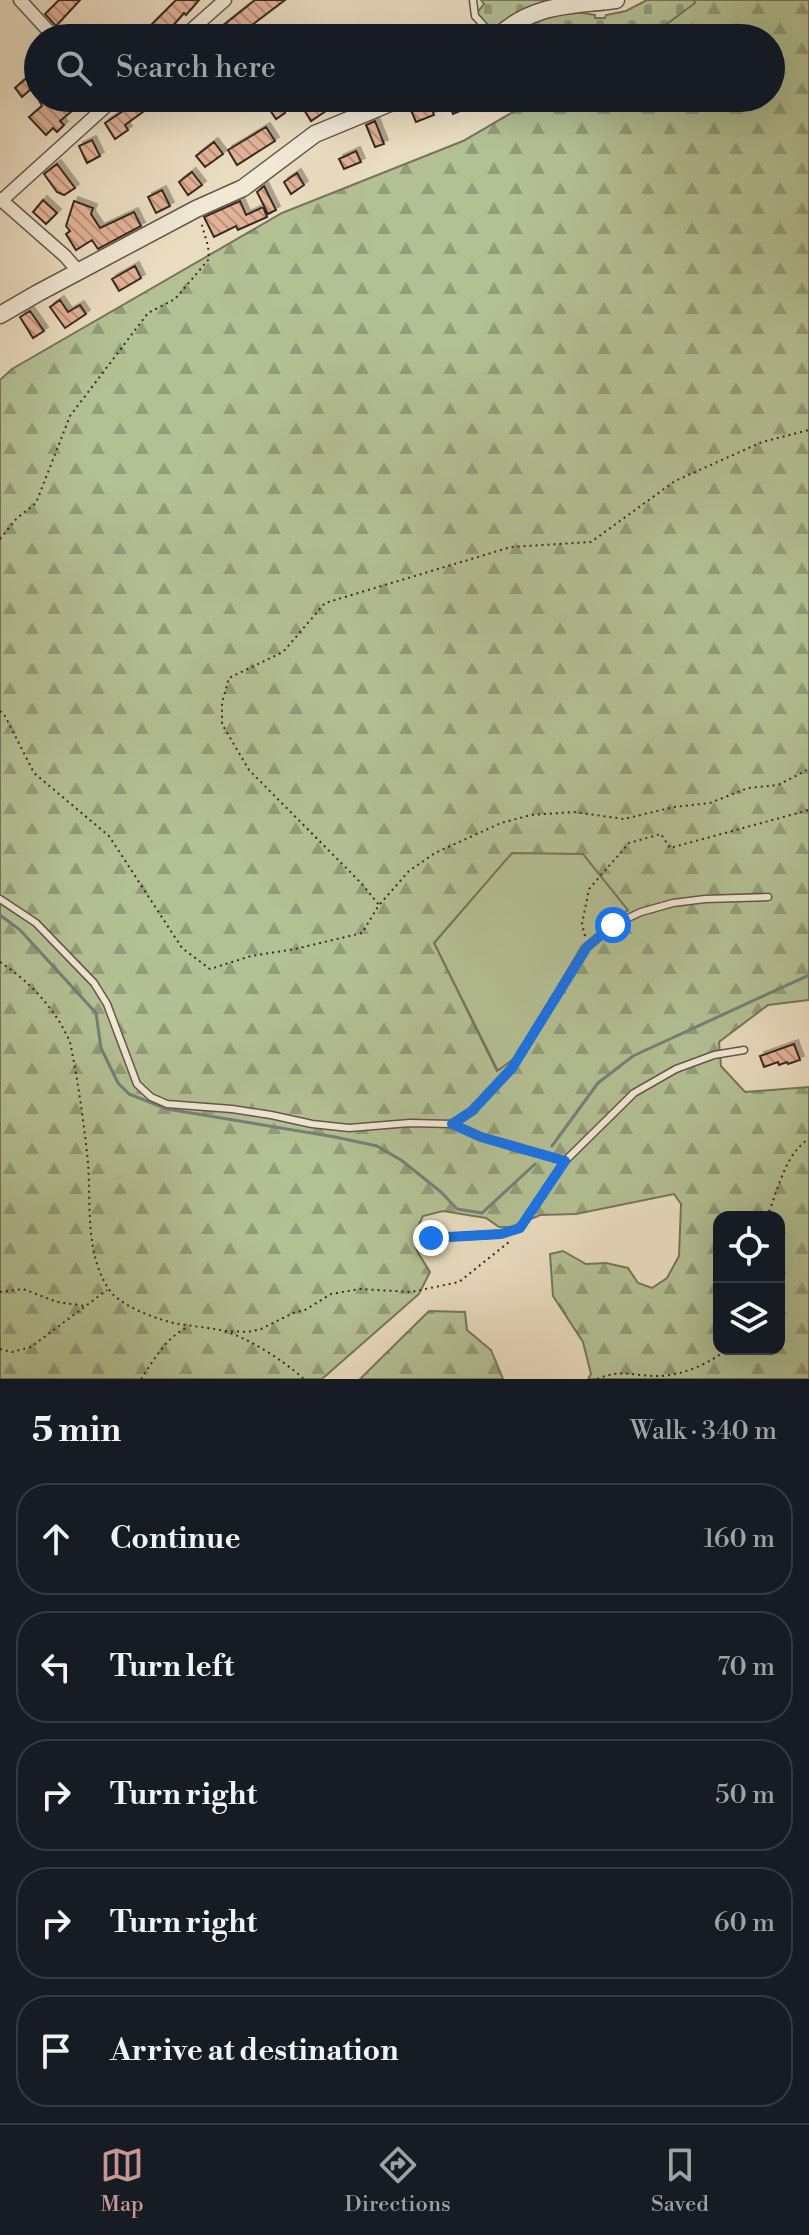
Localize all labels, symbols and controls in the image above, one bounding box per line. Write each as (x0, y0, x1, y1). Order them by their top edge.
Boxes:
search box (24, 24, 785, 112)
icon: search (52, 46, 96, 90)
text: Search here (116, 49, 276, 87)
route start (595, 907, 631, 943)
map controls (713, 1211, 785, 1355)
button: locate (713, 1211, 785, 1283)
route end (413, 1220, 449, 1256)
button: layers (713, 1283, 785, 1355)
text: 5 min (32, 1410, 121, 1452)
text: Walk · 340 m (630, 1415, 777, 1447)
icon: ahead (34, 1517, 78, 1561)
text: Continue (110, 1520, 241, 1558)
text: 160 m (704, 1523, 775, 1555)
icon: left (34, 1645, 78, 1689)
text: Turn left (110, 1648, 234, 1686)
text: 70 m (717, 1651, 775, 1683)
icon: right (34, 1773, 78, 1817)
text: Turn right (110, 1776, 257, 1814)
text: 50 m (715, 1779, 775, 1811)
icon: right (34, 1901, 78, 1945)
text: Turn right (110, 1904, 257, 1942)
text: 60 m (714, 1907, 775, 1939)
icon: arrive (34, 2029, 78, 2073)
text: Arrive at destination (110, 2032, 399, 2070)
tab: Map (100, 2143, 144, 2218)
tab: Directions (345, 2143, 451, 2218)
tab: Saved (651, 2143, 709, 2218)

